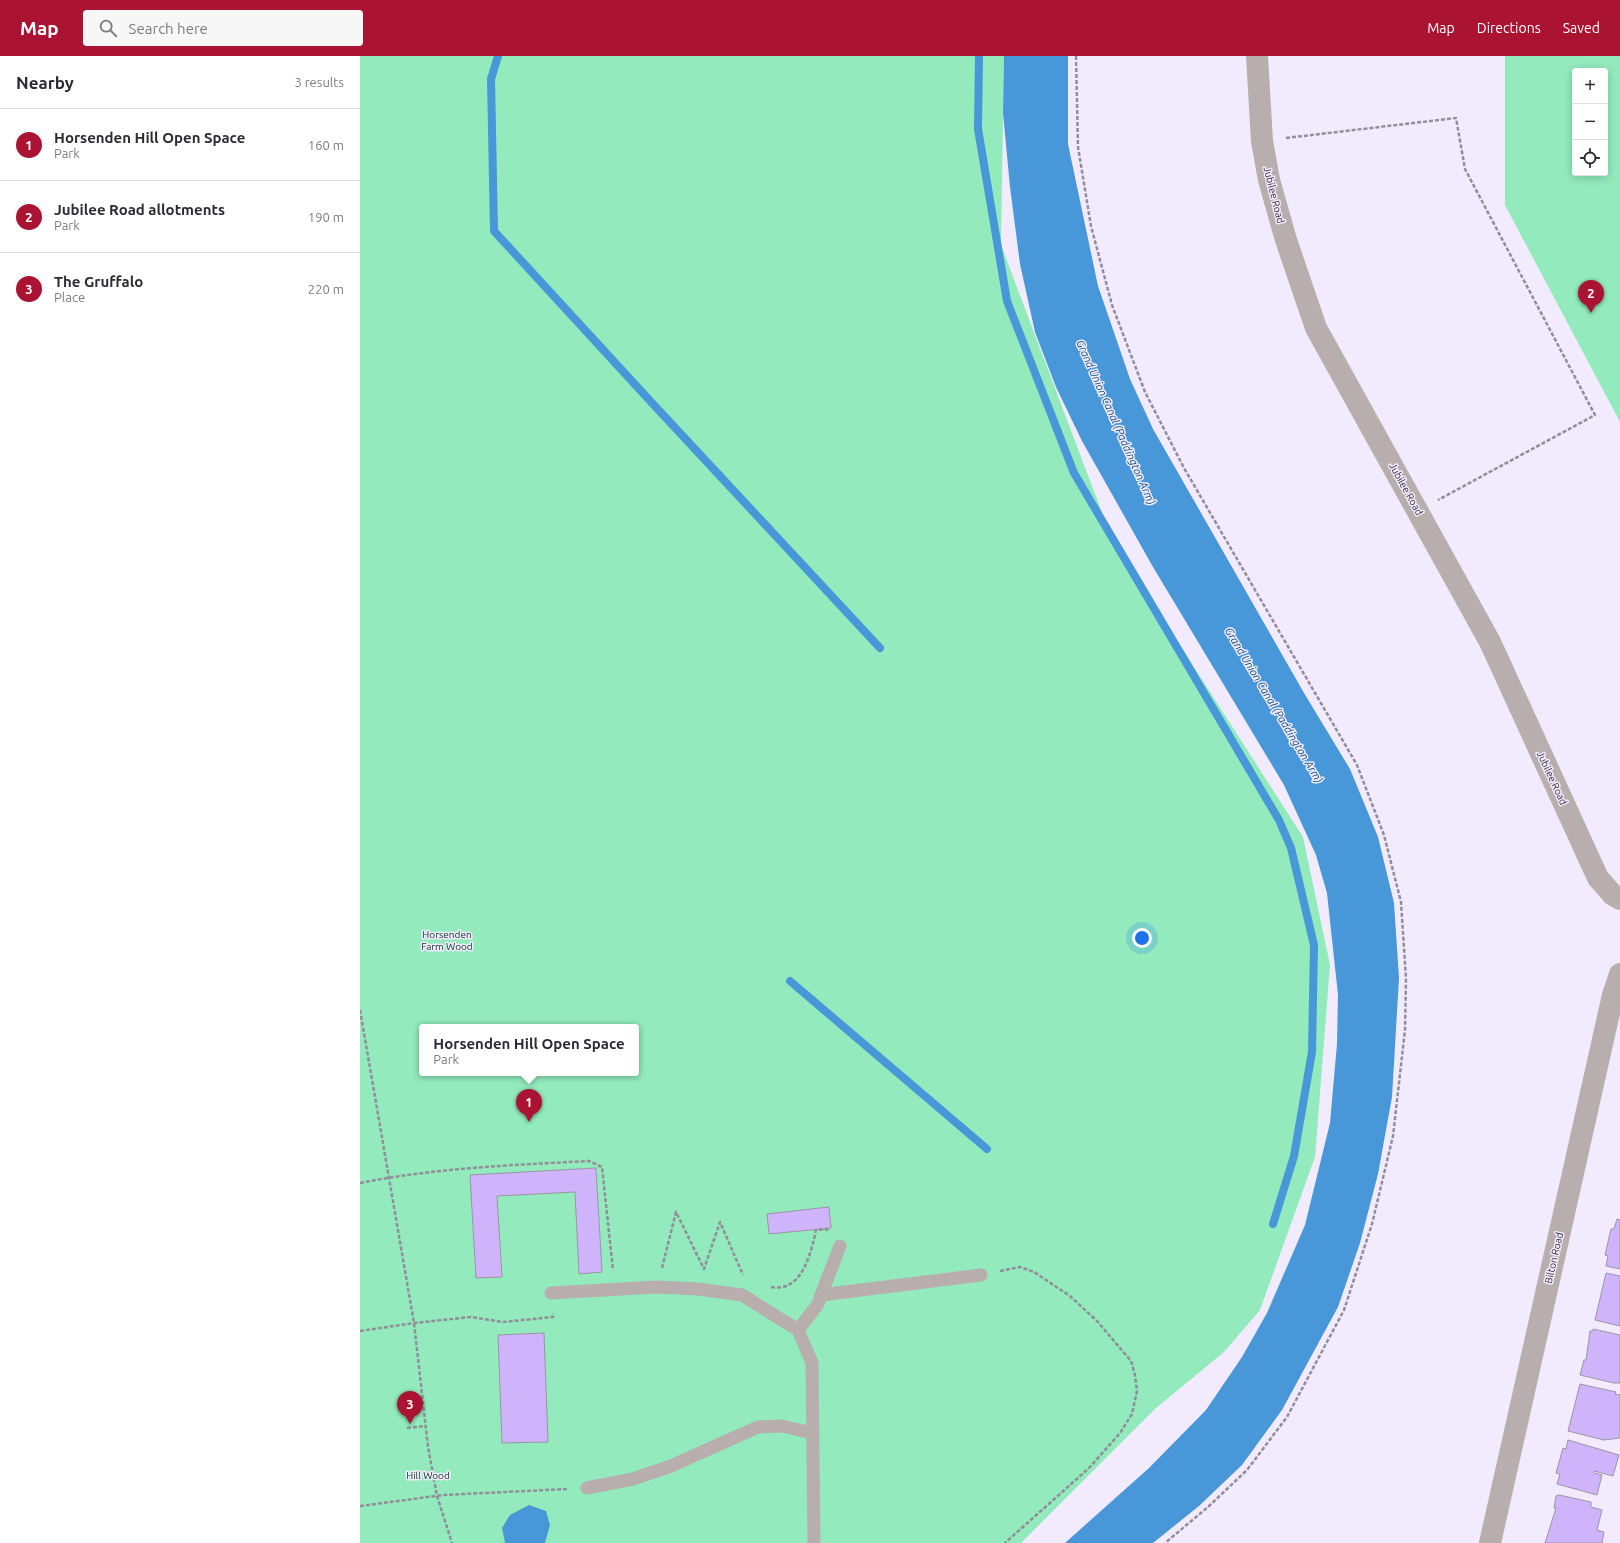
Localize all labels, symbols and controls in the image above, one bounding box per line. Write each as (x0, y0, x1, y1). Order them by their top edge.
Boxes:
search box (83, 10, 363, 46)
text: Map (20, 17, 59, 39)
icon: search (97, 17, 119, 39)
text: Search here (129, 20, 208, 37)
text: Map (1427, 20, 1455, 36)
text: Directions (1477, 20, 1541, 36)
text: Saved (1563, 20, 1600, 36)
map controls (1572, 68, 1608, 176)
button: + (1572, 68, 1608, 104)
text: Nearby (16, 73, 74, 92)
text: 3 results (294, 75, 344, 89)
button: − (1572, 104, 1608, 140)
text: Horsenden Hill Open Space (54, 129, 245, 146)
text: 1 (25, 138, 33, 152)
text: 160 m (308, 138, 344, 152)
button: locate (1572, 140, 1608, 176)
text: Park (54, 146, 80, 160)
street label: Jubilee Road (1262, 166, 1286, 225)
text: Jubilee Road allotments (54, 201, 225, 218)
text: 2 (25, 210, 33, 224)
text: 190 m (308, 210, 344, 224)
text: Park (54, 218, 80, 232)
text: The Gruffalo (54, 273, 143, 290)
pin: 2 (1578, 280, 1604, 313)
text: 3 (25, 282, 33, 296)
text: 220 m (308, 282, 344, 296)
text: Place (54, 290, 85, 304)
water label: Grand Union Canal (Paddington Arm) (1073, 338, 1158, 507)
street label: Jubilee Road (1387, 461, 1425, 517)
water label: Grand Union Canal (Paddington Arm) (1222, 625, 1325, 785)
street label: Jubilee Road (1535, 749, 1569, 807)
your location (1132, 928, 1152, 948)
park label: Horsenden Farm Wood (421, 929, 473, 952)
popup (419, 1024, 639, 1076)
text: Horsenden Hill Open Space (433, 1035, 625, 1052)
text: Park (433, 1052, 459, 1066)
pin: 1 (516, 1089, 542, 1122)
street label: Bilton Road (1543, 1231, 1565, 1285)
pin: 3 (397, 1391, 423, 1424)
park label: Hill Wood (406, 1470, 450, 1481)

